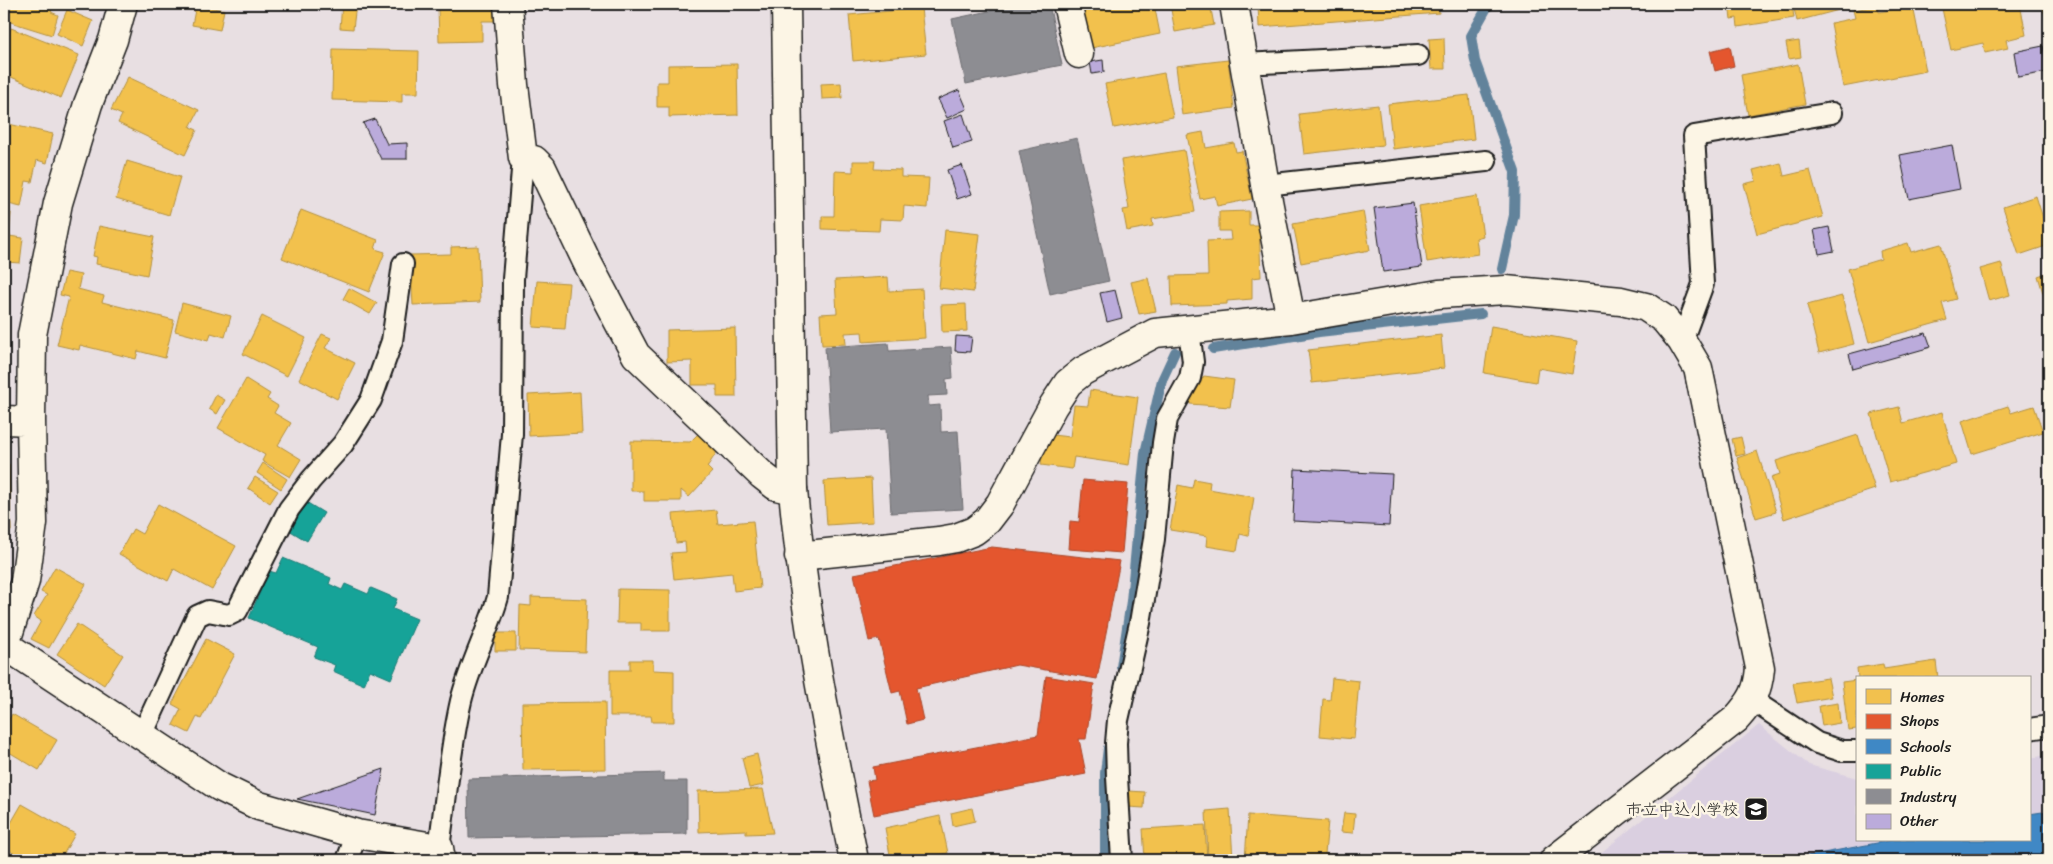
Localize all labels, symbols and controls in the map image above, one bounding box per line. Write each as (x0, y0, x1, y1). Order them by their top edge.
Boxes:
legend (1856, 676, 2030, 842)
text: Homes (1900, 684, 1944, 710)
text: Shops (1900, 708, 1940, 734)
text: Schools (1900, 734, 1951, 760)
text: Public (1900, 758, 1942, 784)
text: Industry (1899, 784, 1957, 810)
place label: 市立中込小学校 (1626, 795, 1738, 824)
school or university icon: 市立中込小学校 (1743, 796, 1769, 822)
text: Other (1900, 808, 1939, 834)

